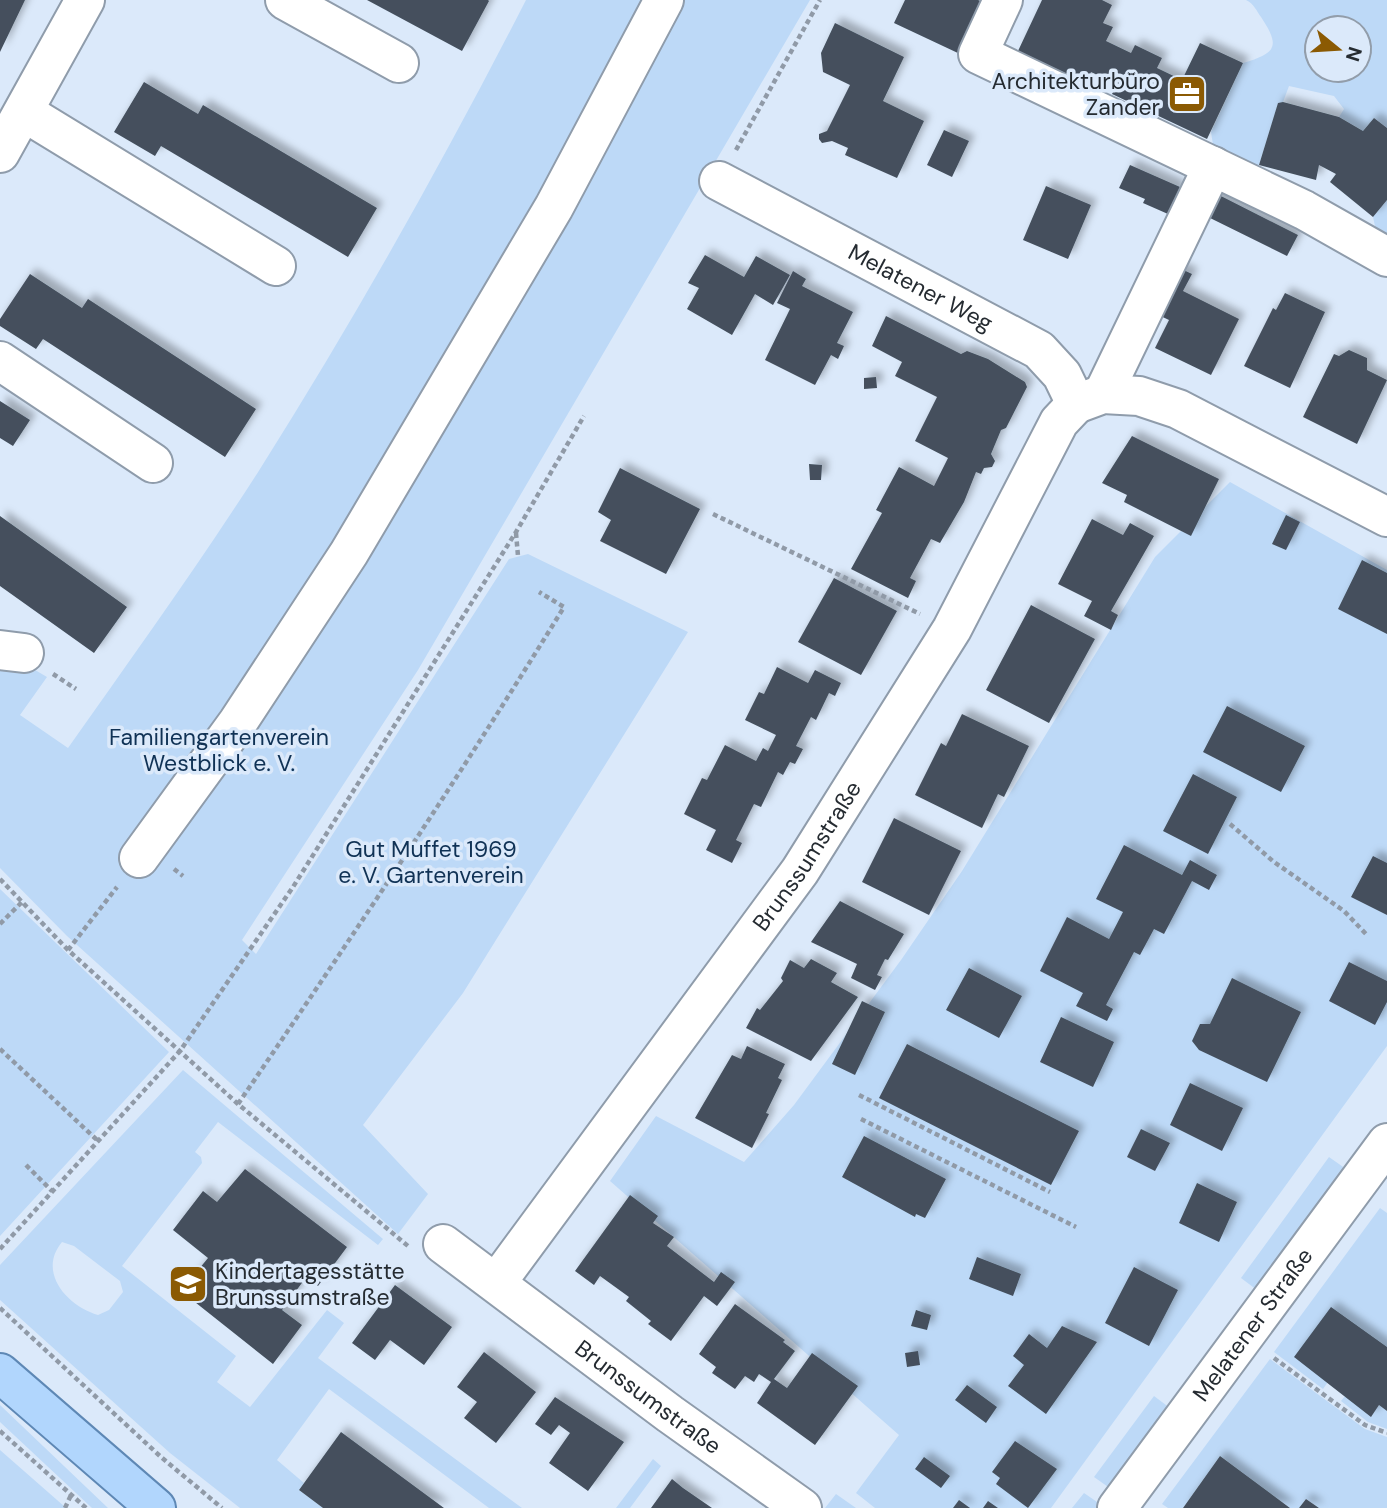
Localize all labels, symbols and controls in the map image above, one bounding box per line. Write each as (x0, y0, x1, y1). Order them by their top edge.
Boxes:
north arrow (1303, 14, 1373, 84)
text: N (1340, 44, 1368, 65)
place label: Architekturbüro Zander (991, 66, 1160, 122)
office icon: Architekturbüro Zander (1166, 73, 1208, 115)
street label: Melatener Weg (843, 237, 998, 338)
park label: Familiengartenverein Westblick e. V. (109, 722, 329, 778)
street label: Brunssumstraße (746, 775, 868, 937)
park label: Gut Muffet 1969 e. V. Gartenverein (338, 834, 524, 890)
street label: Melatener Straße (1186, 1242, 1319, 1408)
place label: Kindertagesstätte Brunssumstraße (215, 1256, 405, 1312)
school or university icon: Kindertagesstätte Brunssumstraße (167, 1263, 209, 1305)
street label: Brunssumstraße (569, 1333, 727, 1461)

